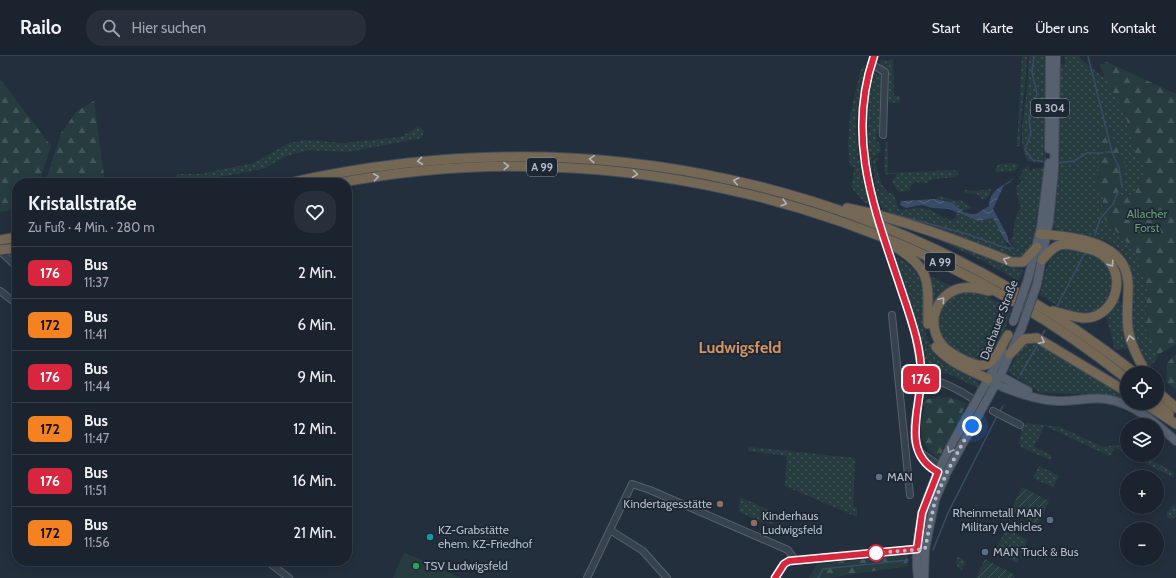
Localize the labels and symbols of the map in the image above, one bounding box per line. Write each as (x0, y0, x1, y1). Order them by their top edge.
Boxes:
road number: B 304 (1031, 99, 1069, 117)
one-way arrow (589, 155, 595, 164)
one-way arrow (417, 156, 423, 165)
road number: A 99 (527, 158, 557, 176)
one-way arrow (503, 162, 509, 171)
one-way arrow (632, 169, 638, 178)
one-way arrow (373, 173, 379, 182)
one-way arrow (733, 177, 740, 186)
one-way arrow (780, 198, 787, 207)
park label: Allacher Forst (1127, 206, 1168, 235)
road number: A 99 (925, 253, 955, 271)
one-way arrow (1003, 256, 1010, 264)
one-way arrow (1106, 260, 1114, 267)
street label: Dachauer Straße (976, 278, 1021, 362)
one-way arrow (938, 297, 945, 305)
one-way arrow (1126, 334, 1135, 341)
one-way arrow (1038, 336, 1045, 344)
district label: Ludwigsfeld (699, 338, 781, 357)
line badge: 176 (898, 366, 944, 392)
your location (962, 416, 982, 436)
one-way arrow (947, 445, 954, 453)
place label: MAN (887, 469, 913, 484)
marker: MAN (874, 472, 884, 482)
place label: Kindertagesstätte (623, 496, 712, 511)
marker: Kindertagesstätte (715, 499, 725, 509)
place label: Rheinmetall MAN Military Vehicles (953, 505, 1042, 534)
place label: Kinderhaus Ludwigsfeld (762, 508, 823, 537)
marker: Rheinmetall MAN Military Vehicles (1045, 515, 1055, 525)
marker: Kinderhaus Ludwigsfeld (749, 518, 759, 528)
place label: KZ-Grabstätte ehem. KZ-Friedhof (438, 522, 532, 551)
marker: KZ-Grabstätte ehem. KZ-Friedhof (425, 532, 435, 542)
unlabelled marker (867, 544, 885, 562)
place label: MAN Truck & Bus (993, 544, 1079, 559)
marker: MAN Truck & Bus (980, 547, 990, 557)
place label: TSV Ludwigsfeld (424, 558, 508, 573)
marker: TSV Ludwigsfeld (411, 561, 421, 571)

